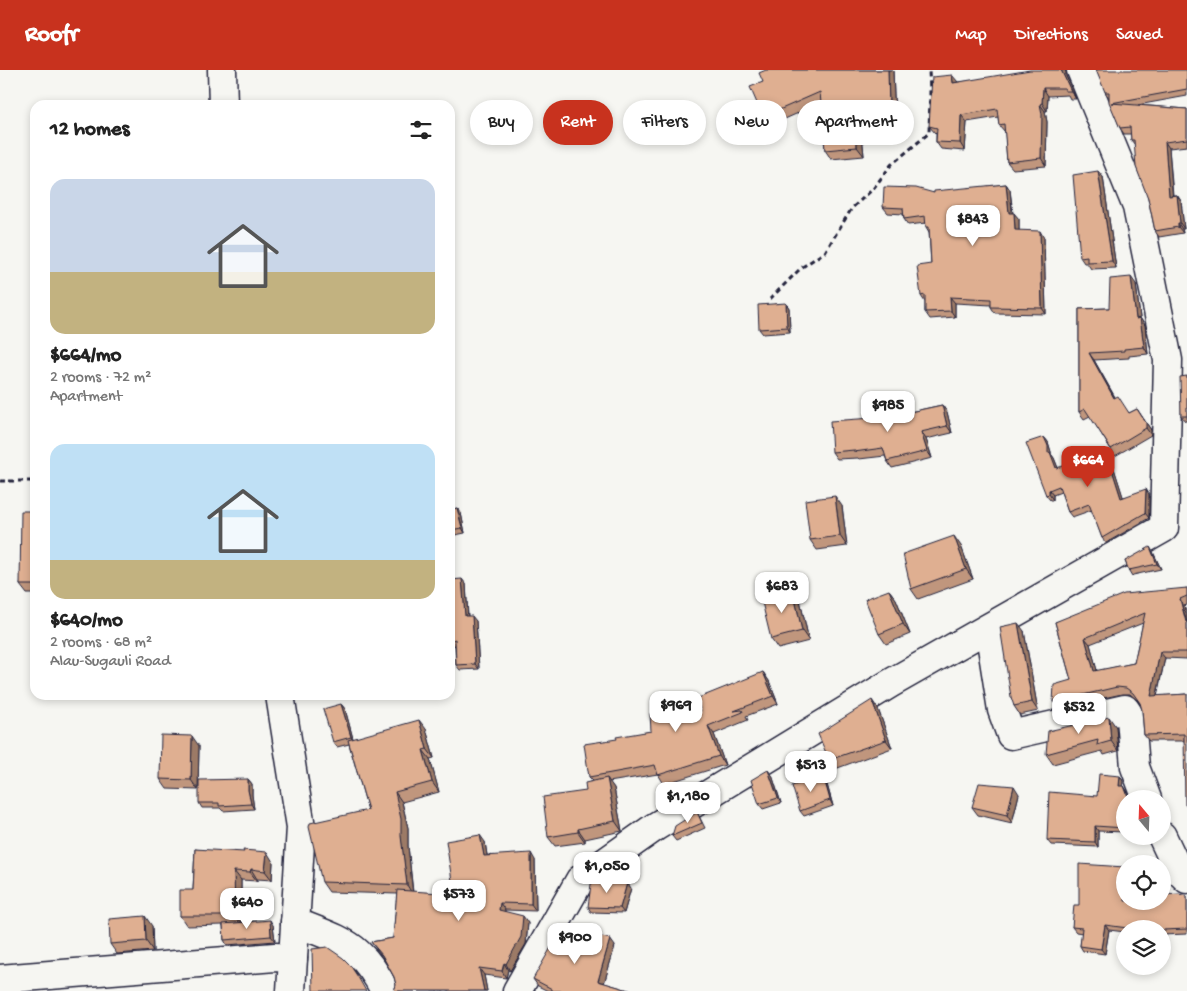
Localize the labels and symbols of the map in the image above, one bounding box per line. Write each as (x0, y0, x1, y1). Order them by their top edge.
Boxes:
pin: $843 (943, 204, 1003, 247)
pin: $985 (858, 390, 918, 433)
pin: $664 (1058, 446, 1118, 488)
pin: $683 (752, 572, 812, 614)
pin: $969 (646, 690, 706, 733)
pin: $532 (1049, 692, 1109, 735)
pin: $513 (781, 750, 841, 793)
pin: $1,180 (647, 782, 729, 824)
north arrow (1116, 790, 1171, 845)
pin: $1,050 (566, 852, 648, 894)
pin: $573 (429, 880, 489, 922)
pin: $640 (217, 888, 277, 930)
pin: $900 (545, 922, 605, 965)

